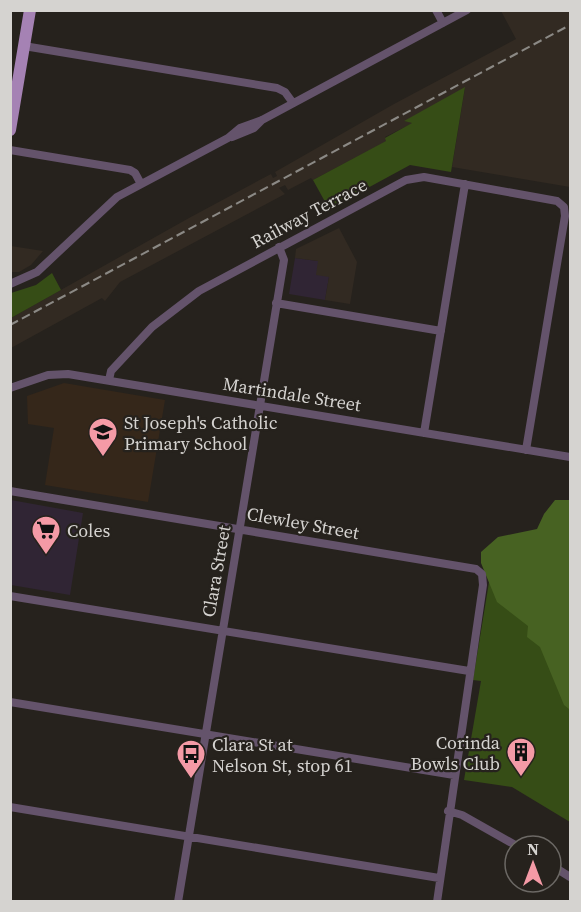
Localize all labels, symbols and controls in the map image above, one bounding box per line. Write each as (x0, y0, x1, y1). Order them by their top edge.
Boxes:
street label: Railway Terrace (247, 172, 371, 254)
street label: Martindale Street (221, 371, 363, 417)
place label: St Joseph's Catholic Primary School (124, 410, 278, 456)
school or university icon: St Joseph's Catholic Primary School (87, 416, 119, 458)
street label: Clewley Street (245, 501, 361, 545)
supermarket icon: Coles (30, 514, 62, 556)
place label: Coles (67, 518, 111, 543)
street label: Clara Street (196, 523, 236, 619)
place label: Corinda Bowls Club (411, 730, 501, 776)
place label: Clara St at Nelson St, stop 61 (212, 732, 353, 778)
building icon: Corinda Bowls Club (505, 736, 537, 778)
bus stop icon: Clara St at Nelson St, stop 61 (175, 738, 207, 780)
north arrow (503, 834, 563, 894)
text: N (527, 838, 539, 860)

